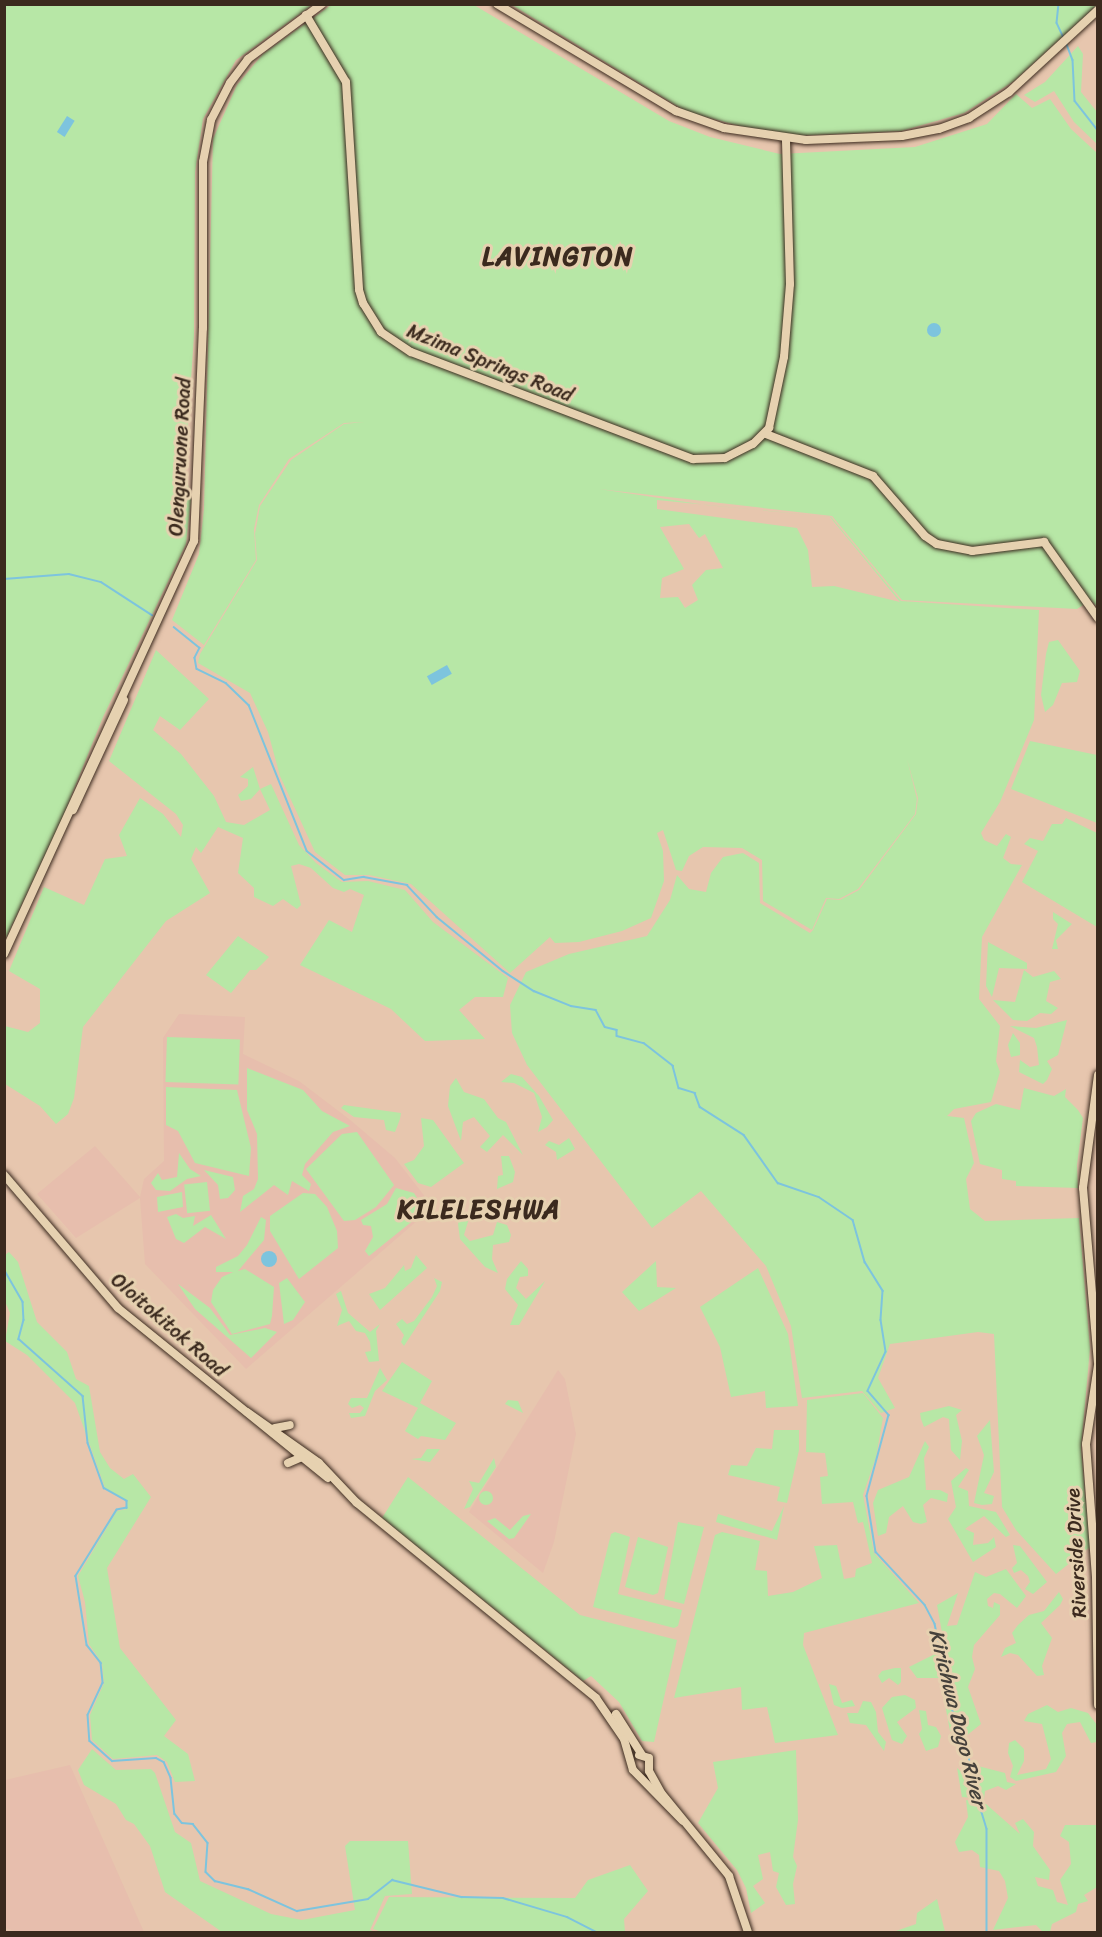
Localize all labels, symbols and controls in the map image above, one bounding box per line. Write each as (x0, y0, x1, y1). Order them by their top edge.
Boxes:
district label: LAVINGTON (483, 241, 633, 273)
street label: Mzima Springs Road (403, 319, 577, 407)
street label: Olenguruone Road (164, 377, 196, 537)
district label: KILELESHWA (396, 1194, 562, 1226)
street label: Oloitokitok Road (106, 1268, 232, 1382)
street label: Riverside Drive (1061, 1487, 1091, 1619)
water label: Kirichwa Dogo River (924, 1626, 992, 1810)

